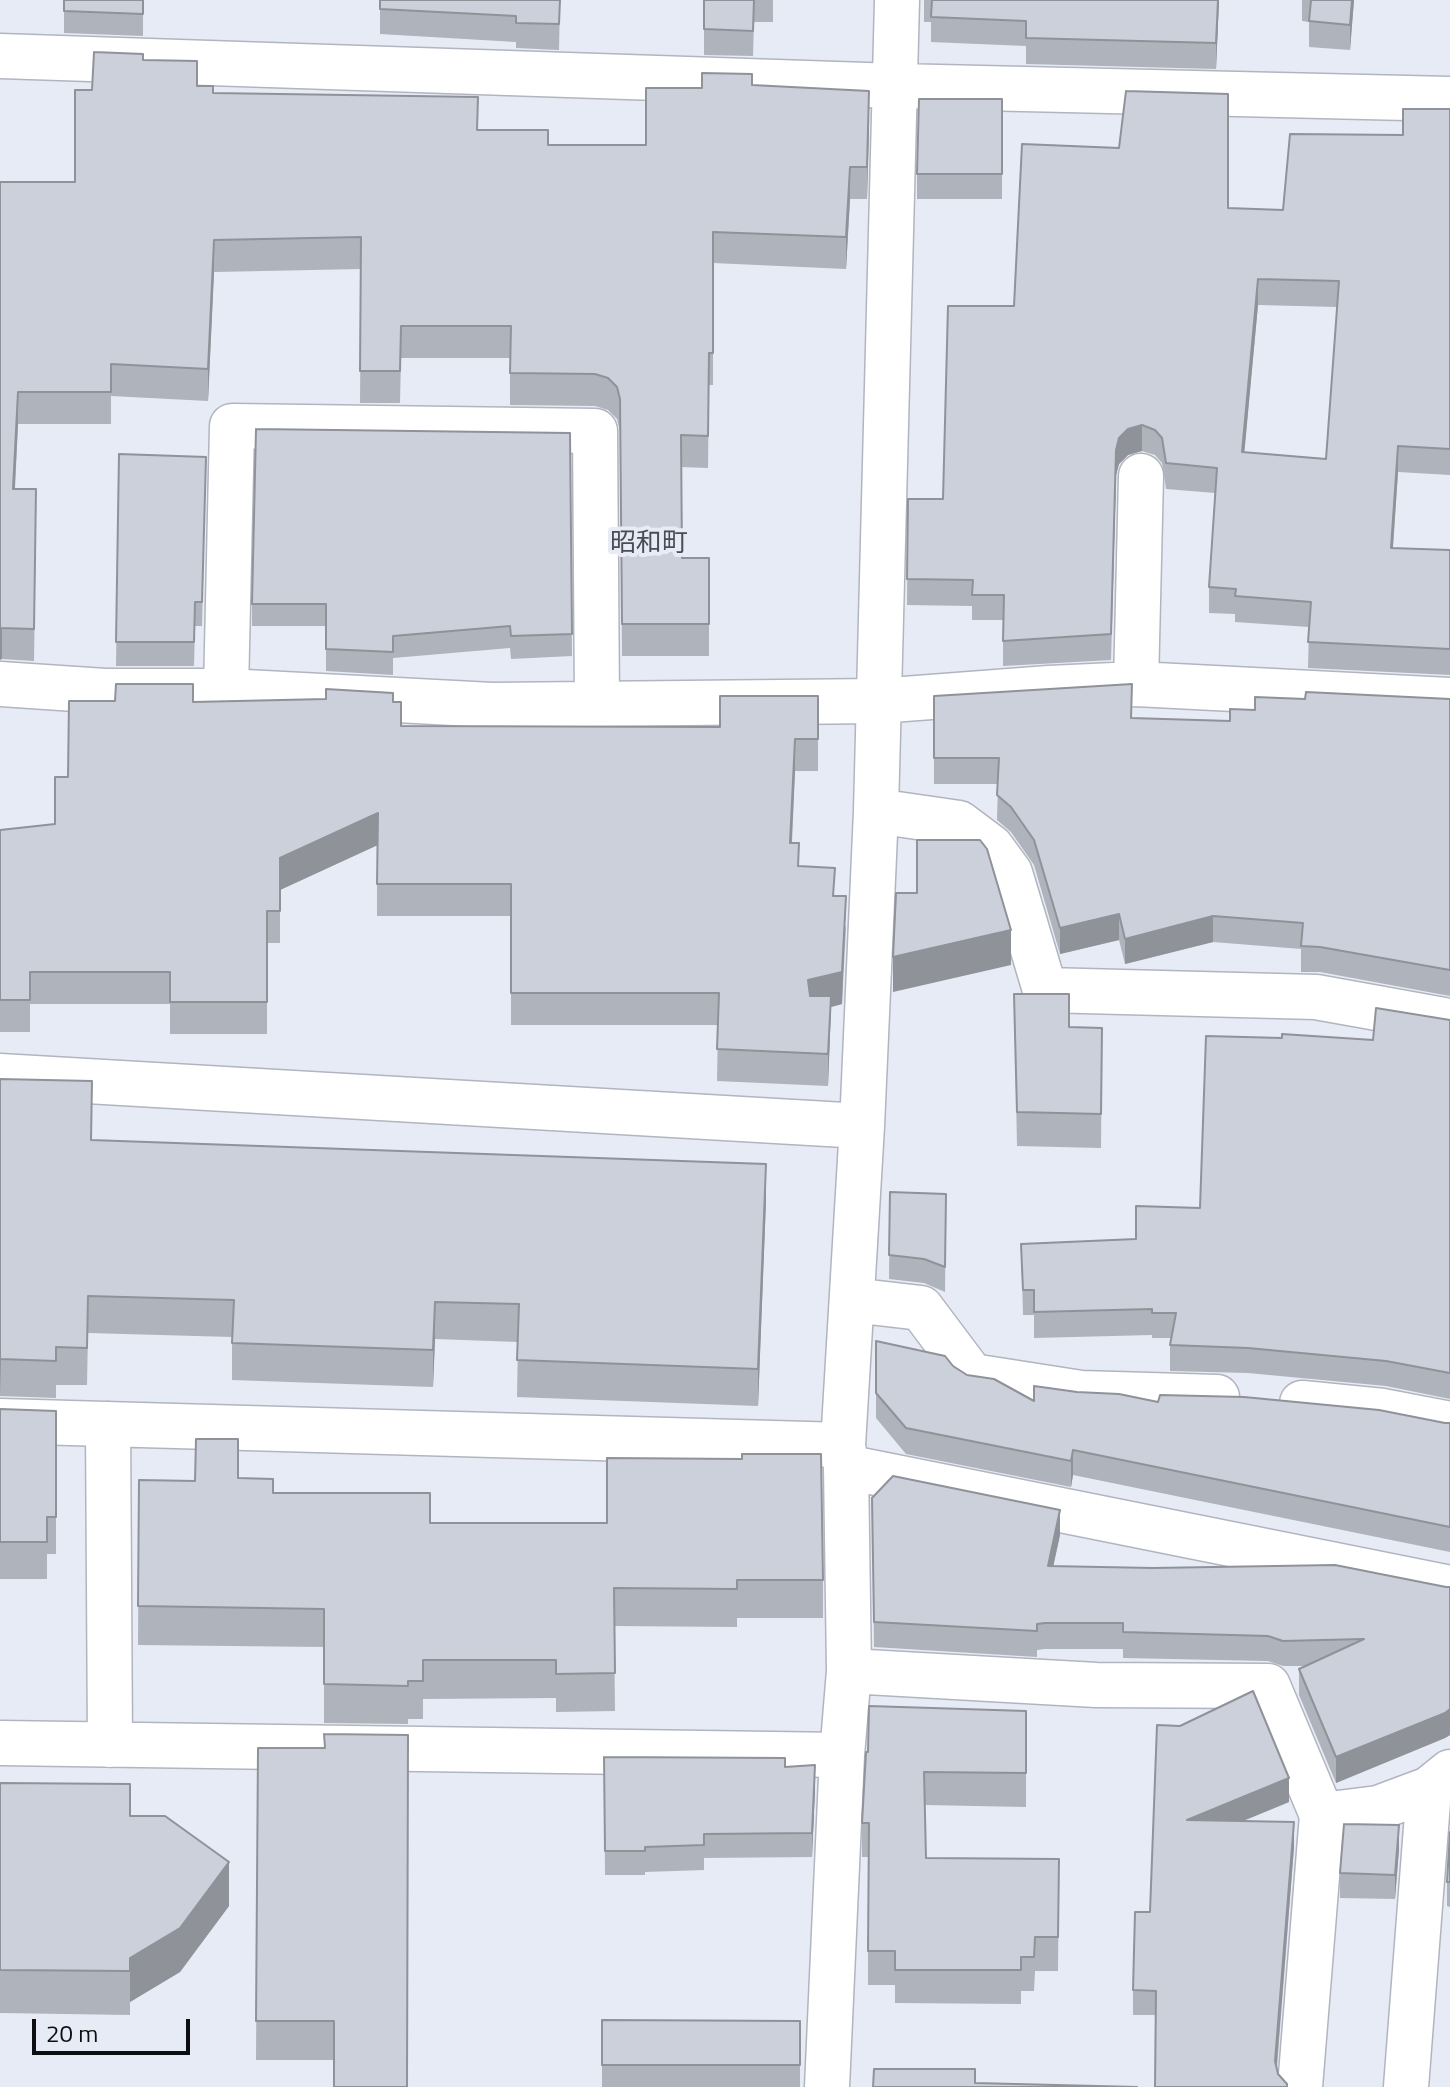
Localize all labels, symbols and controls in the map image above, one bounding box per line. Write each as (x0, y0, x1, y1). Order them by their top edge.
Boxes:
district label: 昭和町 (610, 529, 688, 561)
scale bar (36, 2003, 194, 2053)
text: 20 m (46, 2015, 98, 2051)

